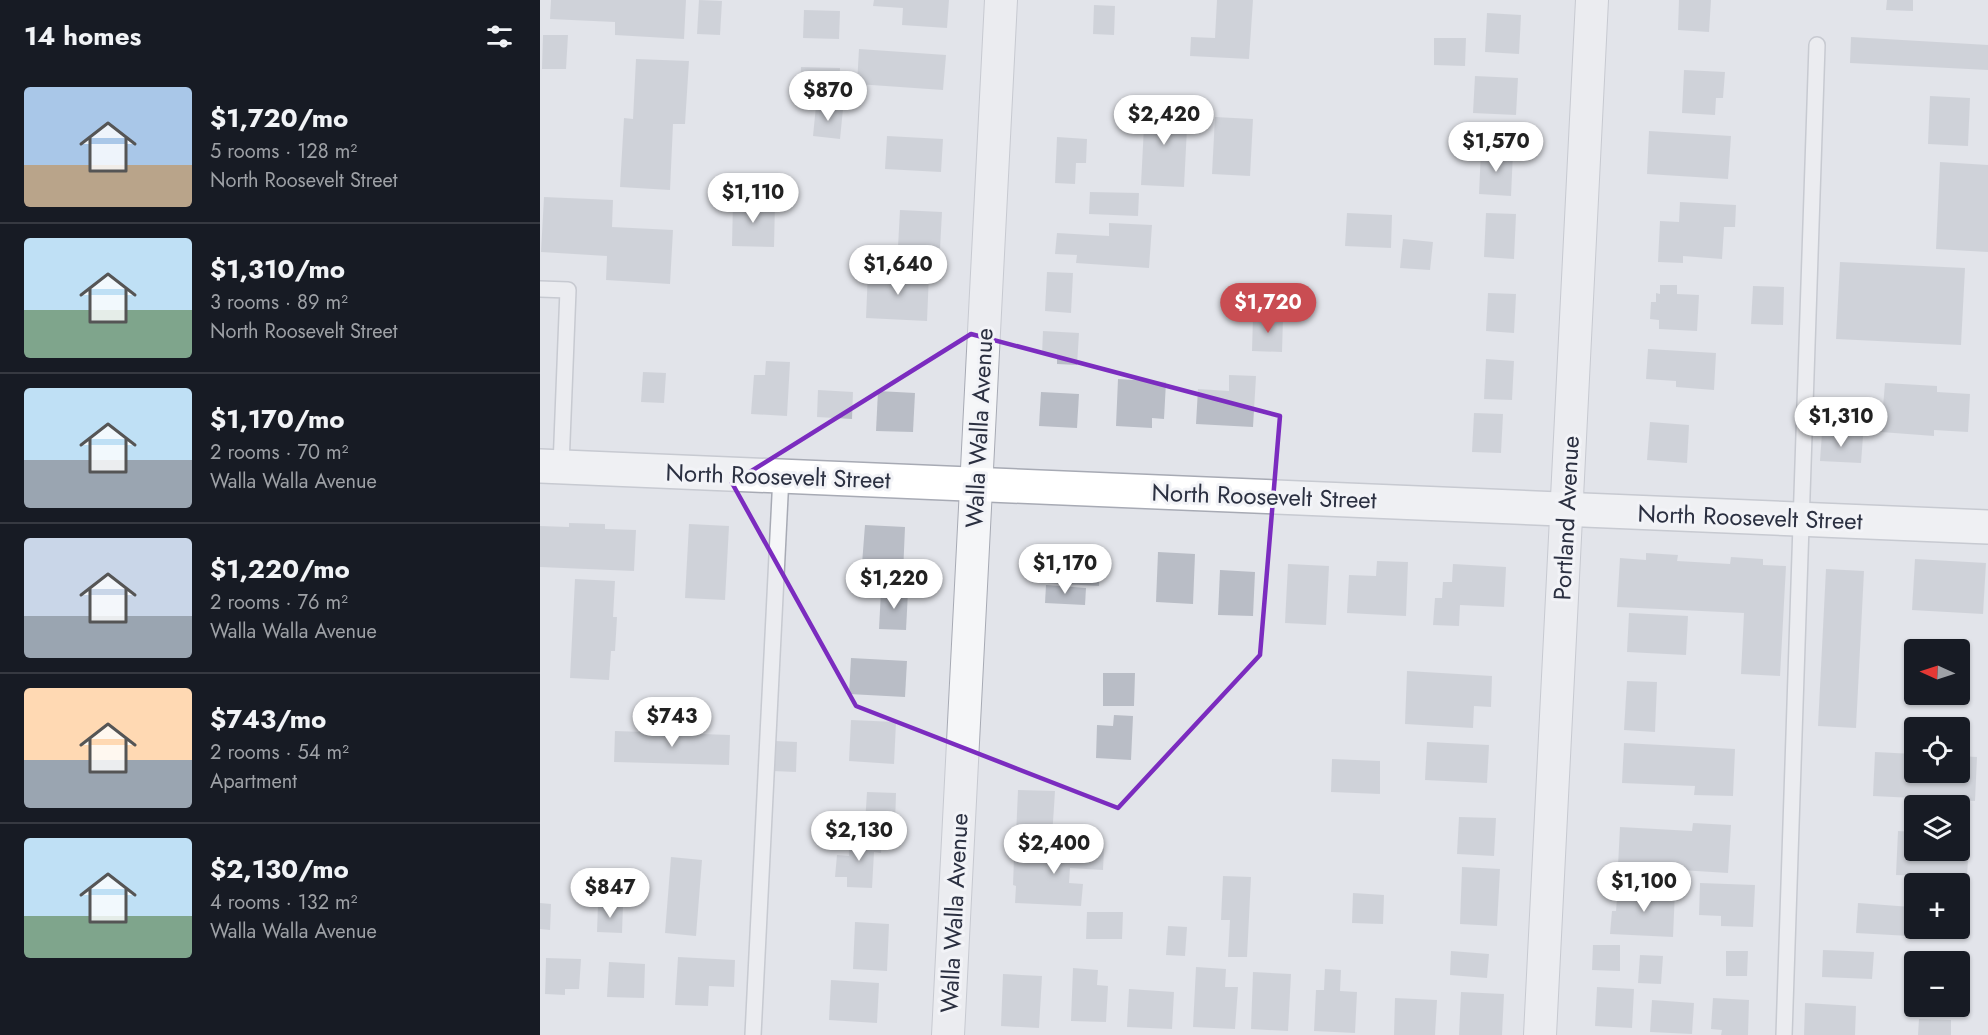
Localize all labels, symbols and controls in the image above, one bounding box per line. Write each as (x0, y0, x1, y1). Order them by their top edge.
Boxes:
text: 14 homes (24, 17, 141, 55)
icon: filters (483, 20, 516, 53)
pin: $870 (792, 71, 864, 122)
text: $870 (803, 76, 853, 105)
pin: $2,420 (1115, 95, 1213, 146)
text: $1,720/mo (210, 99, 348, 137)
text: $2,420 (1128, 100, 1200, 129)
icon: home (72, 111, 144, 183)
pin: $1,570 (1447, 122, 1545, 173)
text: $1,570 (1462, 127, 1530, 156)
text: 5 rooms · 128 m² (210, 137, 357, 166)
text: North Roosevelt Street (210, 166, 398, 195)
pin: $1,110 (704, 173, 802, 224)
text: $1,110 (722, 178, 784, 207)
pin: $1,640 (849, 245, 947, 296)
text: $1,310/mo (210, 250, 345, 288)
text: $1,640 (863, 250, 933, 279)
icon: home (72, 262, 144, 334)
pin: $1,720 (1219, 283, 1317, 334)
text: 3 rooms · 89 m² (210, 288, 348, 317)
text: $1,720 (1234, 288, 1302, 317)
text: North Roosevelt Street (210, 317, 398, 346)
street label: Walla Walla Avenue (956, 327, 1002, 529)
pin: $1,310 (1792, 397, 1890, 448)
text: $1,170/mo (210, 400, 345, 438)
text: $1,310 (1809, 402, 1873, 431)
icon: home (72, 412, 144, 484)
street label: Portland Avenue (1544, 435, 1588, 601)
text: 2 rooms · 70 m² (210, 438, 348, 467)
street label: North Roosevelt Street (665, 455, 891, 497)
text: Walla Walla Avenue (210, 467, 377, 496)
street label: North Roosevelt Street (1151, 475, 1377, 517)
street label: North Roosevelt Street (1637, 496, 1863, 538)
pin: $1,170 (1016, 544, 1114, 595)
text: $1,170 (1033, 549, 1097, 578)
text: $1,220/mo (210, 550, 350, 588)
pin: $1,220 (845, 559, 943, 610)
icon: home (72, 562, 144, 634)
text: $1,220 (860, 564, 928, 593)
text: 2 rooms · 76 m² (210, 588, 348, 617)
text: Walla Walla Avenue (210, 617, 377, 646)
north arrow (1904, 639, 1970, 705)
map controls (1904, 639, 1970, 1017)
pin: $743 (636, 697, 708, 748)
text: $743/mo (210, 700, 326, 738)
text: $743 (647, 702, 697, 731)
icon: home (72, 712, 144, 784)
button: locate (1904, 717, 1970, 783)
text: 2 rooms · 54 m² (210, 738, 349, 767)
text: Apartment (210, 767, 297, 796)
button: layers (1904, 795, 1970, 861)
pin: $2,130 (810, 811, 908, 862)
street label: Walla Walla Avenue (931, 812, 977, 1014)
text: $2,130 (825, 816, 893, 845)
pin: $2,400 (1005, 824, 1103, 875)
text: $2,400 (1018, 829, 1090, 858)
text: $2,130/mo (210, 850, 349, 888)
icon: home (72, 862, 144, 934)
pin: $1,100 (1595, 862, 1693, 913)
text: $1,100 (1611, 867, 1677, 896)
pin: $847 (574, 868, 646, 919)
text: $847 (585, 873, 636, 902)
button: + (1904, 873, 1970, 939)
text: 4 rooms · 132 m² (210, 888, 358, 917)
text: Walla Walla Avenue (210, 917, 377, 946)
button: − (1904, 951, 1970, 1017)

